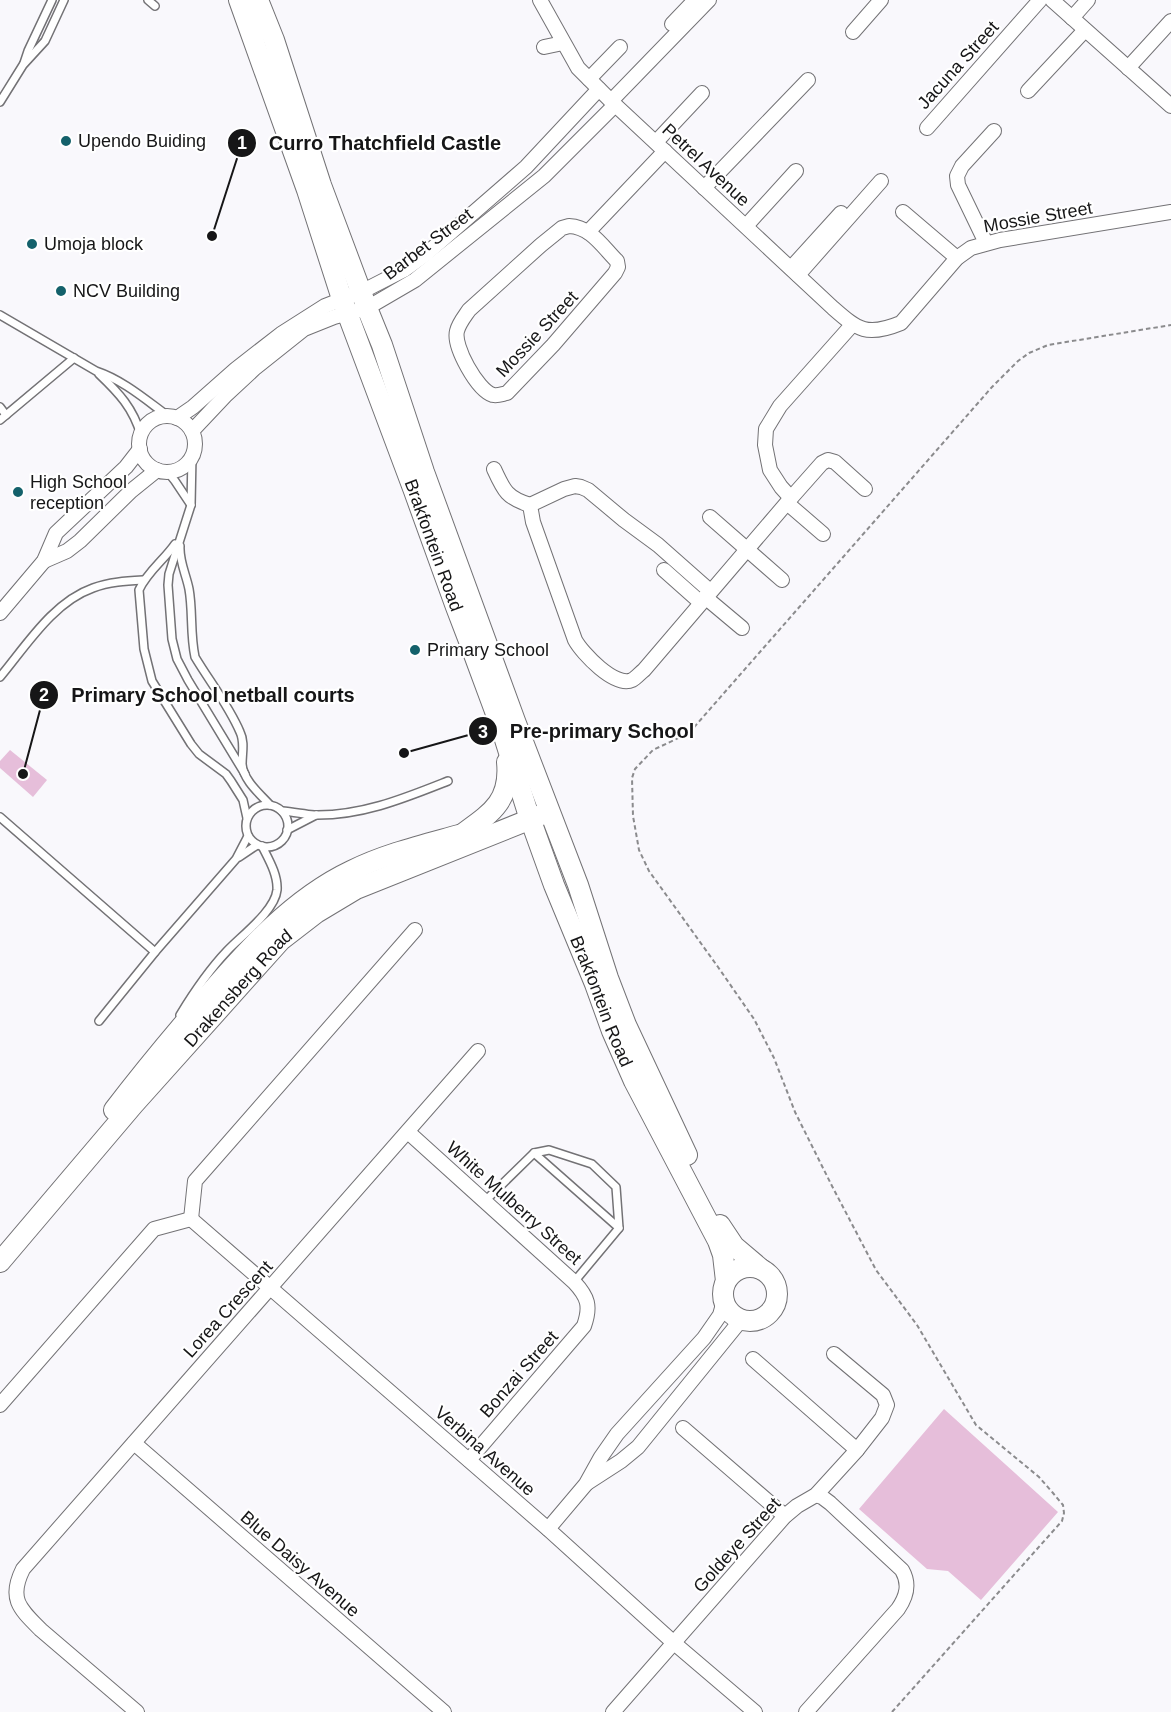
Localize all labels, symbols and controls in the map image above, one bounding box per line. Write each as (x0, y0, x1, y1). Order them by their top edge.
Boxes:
street label: Jacuna Street (913, 17, 1003, 113)
street label: Petrel Avenue (658, 120, 754, 210)
callout: Curro Thatchfield Castle (227, 124, 513, 162)
place label: Upendo Buiding (78, 131, 206, 151)
text: Curro Thatchfield Castle (269, 132, 501, 154)
text: 1 (237, 133, 247, 153)
marker: Upendo Buiding (59, 134, 73, 148)
street label: Mossie Street (982, 198, 1094, 236)
street label: Barbet Street (380, 204, 476, 284)
place label: Umoja block (44, 234, 144, 254)
marker: Umoja block (25, 237, 39, 251)
place label: NCV Building (73, 281, 180, 301)
marker: NCV Building (54, 284, 68, 298)
street label: Mossie Street (492, 287, 582, 381)
place label: High School reception (30, 472, 127, 513)
street label: Brakfontein Road (400, 476, 467, 614)
marker: High School reception (11, 485, 25, 499)
place label: Primary School (427, 640, 549, 660)
marker: Primary School (408, 643, 422, 657)
callout: Primary School netball courts (29, 676, 366, 714)
text: Primary School netball courts (71, 684, 355, 706)
text: 2 (39, 685, 49, 705)
callout: Pre-primary School (468, 712, 707, 750)
text: Pre-primary School (510, 720, 694, 742)
text: 3 (478, 722, 488, 742)
street label: Drakensberg Road (180, 925, 296, 1051)
street label: Brakfontein Road (566, 933, 636, 1070)
street label: White Mulberry Street (443, 1137, 585, 1269)
street label: Lorea Crescent (179, 1257, 277, 1361)
street label: Bonzai Street (476, 1327, 562, 1421)
street label: Verbina Avenue (431, 1402, 539, 1500)
street label: Goldeye Street (689, 1494, 785, 1596)
street label: Blue Daisy Avenue (237, 1507, 363, 1621)

